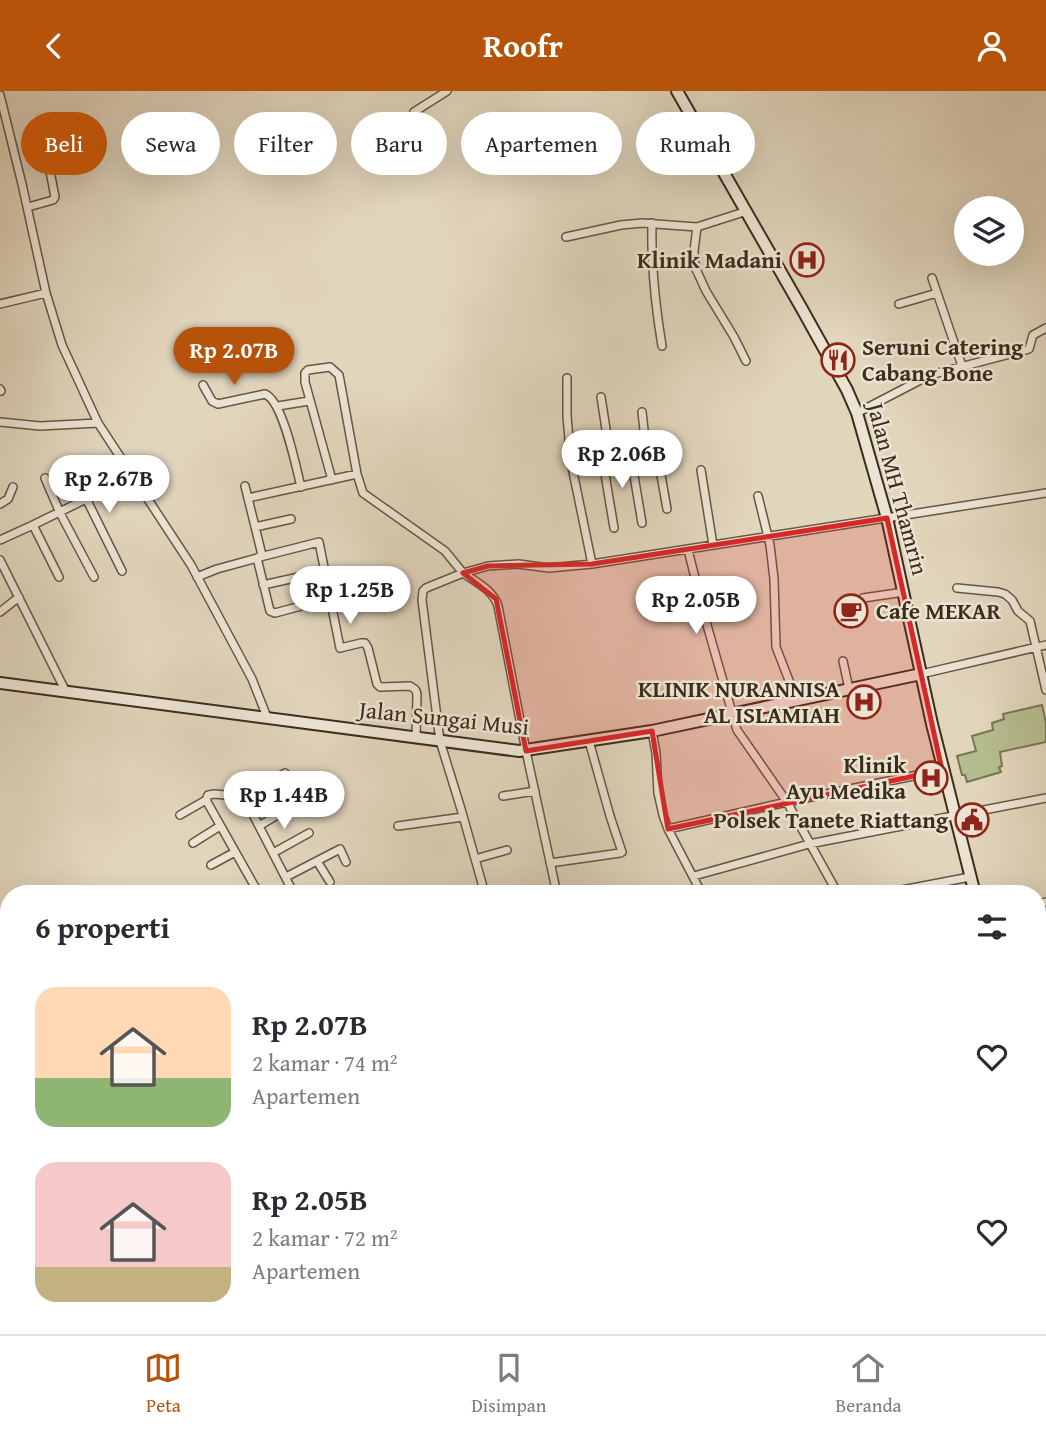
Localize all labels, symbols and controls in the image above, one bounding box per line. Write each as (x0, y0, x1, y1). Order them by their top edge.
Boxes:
text: Roofr (483, 22, 563, 69)
icon: back (35, 27, 73, 65)
icon: person (973, 27, 1011, 65)
chip: Beli (21, 112, 107, 175)
chip: Sewa (121, 112, 220, 175)
chip: Filter (234, 112, 337, 175)
chip: Baru (351, 112, 447, 175)
chip: Apartemen (461, 112, 622, 175)
chip: Rumah (636, 112, 755, 175)
map controls (954, 196, 1024, 266)
button: layers (954, 196, 1024, 266)
hospital icon: Klinik Madani (788, 241, 826, 279)
place label: Klinik Madani (637, 243, 782, 276)
pin: Rp 2.07B (162, 327, 306, 387)
place label: Seruni Catering Cabang Bone (862, 330, 1024, 389)
text: Rp 2.07B (190, 333, 278, 366)
restaurant icon: Seruni Catering Cabang Bone (819, 341, 857, 379)
street label: Jalan MH Thamrin (859, 396, 937, 579)
pin: Rp 2.06B (550, 431, 694, 490)
text: Rp 2.06B (578, 436, 666, 469)
pin: Rp 2.67B (37, 455, 181, 515)
text: Rp 2.67B (65, 461, 153, 494)
pin: Rp 1.25B (278, 567, 422, 626)
text: Rp 1.25B (306, 572, 394, 605)
pin: Rp 2.05B (624, 577, 768, 636)
text: Rp 2.05B (652, 582, 740, 615)
cafe icon: Cafe MEKAR (832, 592, 870, 630)
place label: Cafe MEKAR (876, 594, 1002, 627)
place label: KLINIK NURANNISA AL ISLAMIAH (638, 672, 840, 731)
hospital icon: KLINIK NURANNISA AL ISLAMIAH (845, 683, 883, 721)
street label: Jalan Sungai Musi (354, 692, 531, 743)
place label: Klinik Ayu Medika (786, 748, 907, 807)
hospital icon: Klinik Ayu Medika (912, 759, 950, 797)
pin: Rp 1.44B (212, 771, 356, 831)
text: Rp 1.44B (240, 777, 328, 810)
public building icon: Polsek Tanete Riattang (953, 801, 991, 839)
place label: Polsek Tanete Riattang (713, 803, 949, 836)
text: 6 properti (35, 905, 170, 949)
icon: filters (973, 908, 1011, 946)
text: Rp 2.07B (252, 1002, 368, 1046)
icon: home (91, 1015, 175, 1099)
icon: heart (973, 1038, 1011, 1076)
text: 2 kamar · 74 m² (252, 1046, 398, 1079)
text: Apartemen (252, 1079, 360, 1112)
text: Rp 2.05B (252, 1177, 368, 1221)
icon: home (91, 1190, 175, 1274)
icon: heart (973, 1213, 1011, 1251)
text: 2 kamar · 72 m² (252, 1221, 398, 1254)
text: Apartemen (252, 1254, 360, 1287)
tab: Peta (144, 1349, 182, 1419)
tab: Disimpan (471, 1349, 547, 1419)
tab: Beranda (835, 1349, 902, 1419)

